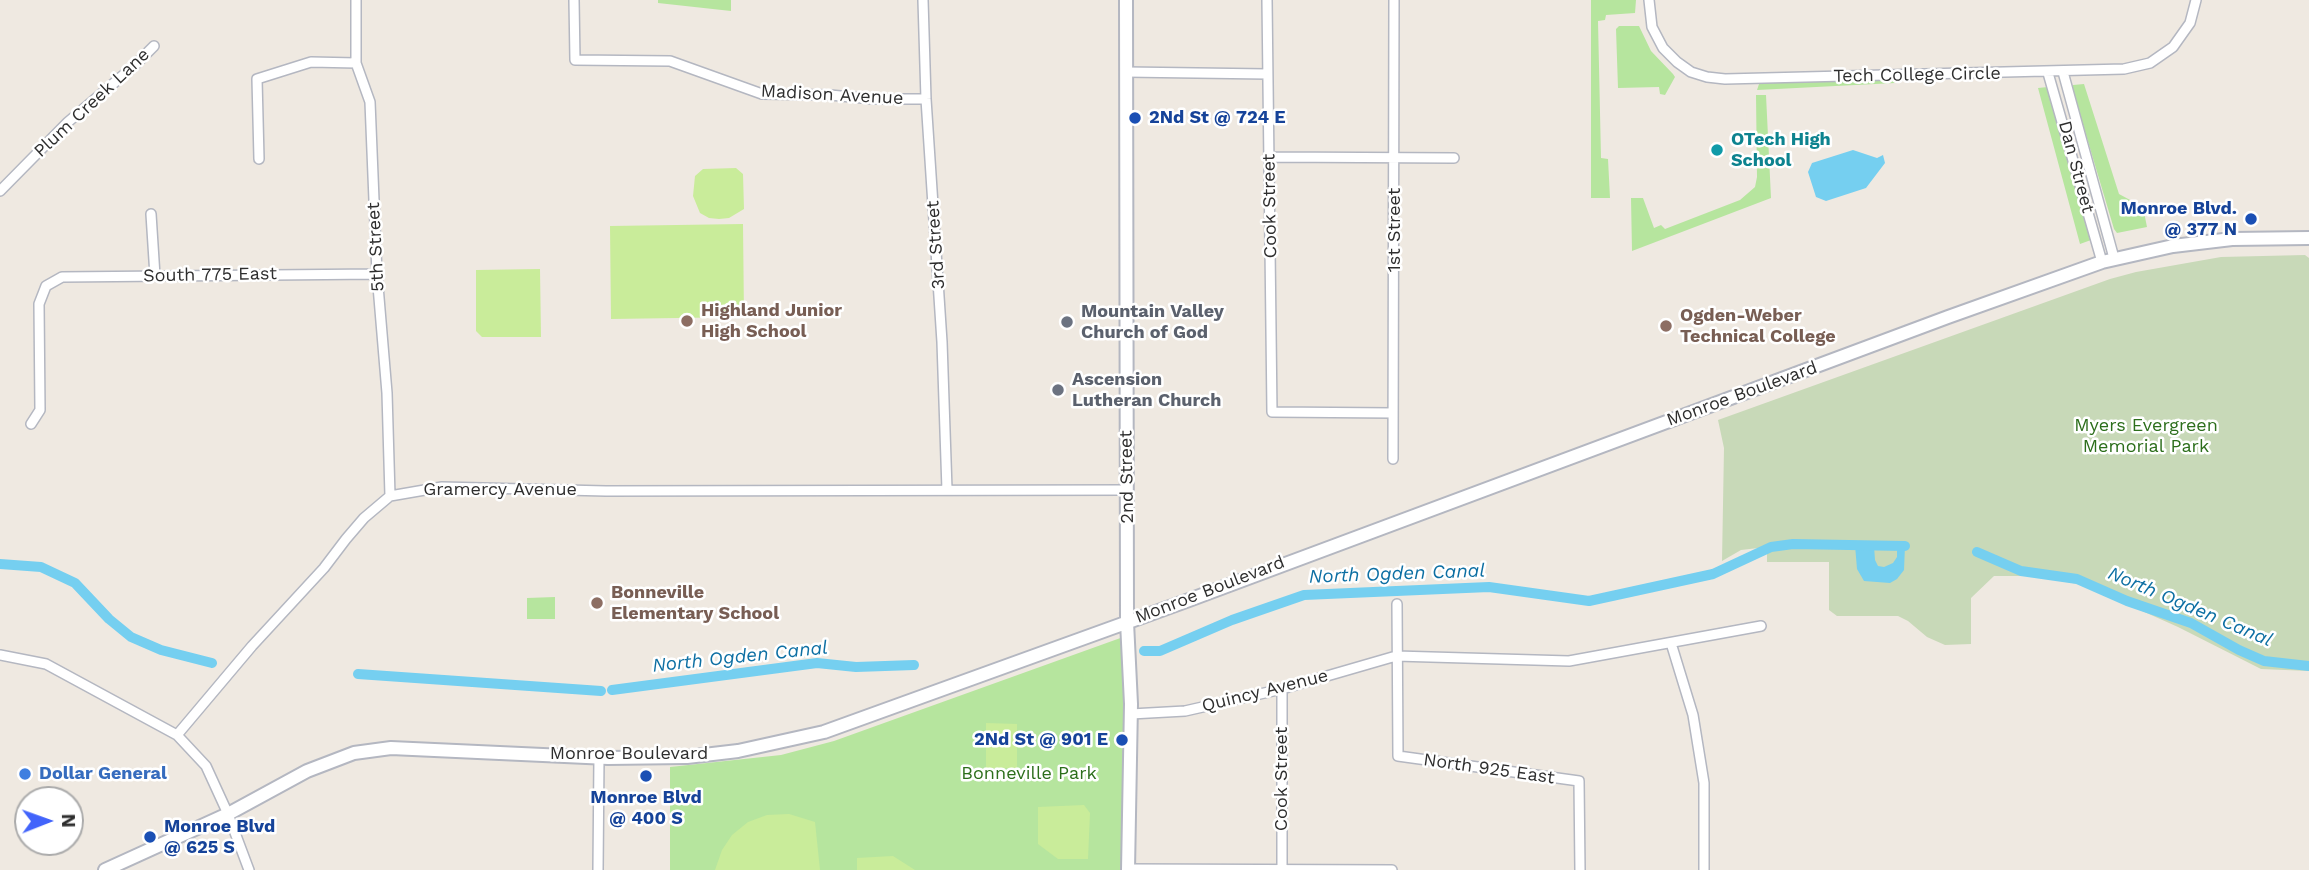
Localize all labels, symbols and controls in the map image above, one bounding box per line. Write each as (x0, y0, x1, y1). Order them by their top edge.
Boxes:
street label: Plum Creek Lane (30, 44, 154, 162)
street label: Tech College Circle (1833, 63, 2001, 87)
street label: Madison Avenue (760, 80, 904, 110)
place label: 2Nd St @ 724 E (1149, 107, 1286, 129)
marker: 2Nd St @ 724 E (1127, 110, 1143, 126)
street label: Dan Street (2053, 119, 2099, 215)
place label: OTech High School (1731, 129, 1831, 172)
marker: OTech High School (1709, 142, 1725, 158)
street label: Cook Street (1258, 154, 1282, 258)
street label: 1st Street (1384, 188, 1406, 272)
place label: Monroe Blvd. @ 377 N (2120, 198, 2237, 241)
street label: 3rd Street (922, 200, 950, 290)
street label: 5th Street (363, 202, 389, 292)
marker: Monroe Blvd. @ 377 N (2243, 211, 2259, 227)
street label: South 775 East (143, 263, 277, 287)
place label: Highland Junior High School (701, 300, 842, 342)
place label: Mountain Valley Church of God (1081, 301, 1224, 344)
place label: Ogden-Weber Technical College (1680, 305, 1836, 348)
marker: Highland Junior High School (679, 313, 695, 329)
marker: Mountain Valley Church of God (1059, 314, 1075, 330)
marker: Ogden-Weber Technical College (1658, 318, 1674, 334)
street label: Monroe Boulevard (1664, 357, 1820, 431)
place label: Ascension Lutheran Church (1072, 369, 1221, 412)
marker: Ascension Lutheran Church (1050, 382, 1066, 398)
park label: Myers Evergreen Memorial Park (2074, 415, 2218, 458)
street label: 2nd Street (1115, 430, 1139, 524)
street label: Gramercy Avenue (423, 479, 577, 501)
street label: Monroe Boulevard (1132, 552, 1288, 628)
water label: North Ogden Canal (1309, 560, 1485, 588)
water label: North Ogden Canal (2104, 562, 2276, 652)
place label: Bonneville Elementary School (611, 582, 779, 624)
marker: Bonneville Elementary School (589, 595, 605, 611)
water label: North Ogden Canal (651, 636, 829, 678)
street label: Quincy Avenue (1200, 665, 1330, 717)
street label: Cook Street (1271, 727, 1293, 831)
place label: 2Nd St @ 901 E (974, 729, 1108, 751)
marker: 2Nd St @ 901 E (1114, 732, 1130, 748)
street label: Monroe Boulevard (550, 743, 708, 765)
street label: North 925 East (1422, 749, 1556, 789)
place label: Dollar General (39, 763, 167, 785)
park label: Bonneville Park (961, 763, 1097, 785)
marker: Dollar General (17, 766, 33, 782)
marker: Monroe Blvd @ 400 S (638, 768, 654, 784)
north arrow (14, 786, 84, 856)
place label: Monroe Blvd @ 400 S (590, 787, 702, 830)
text: N (57, 813, 80, 828)
place label: Monroe Blvd @ 625 S (164, 816, 275, 858)
marker: Monroe Blvd @ 625 S (142, 829, 158, 845)

